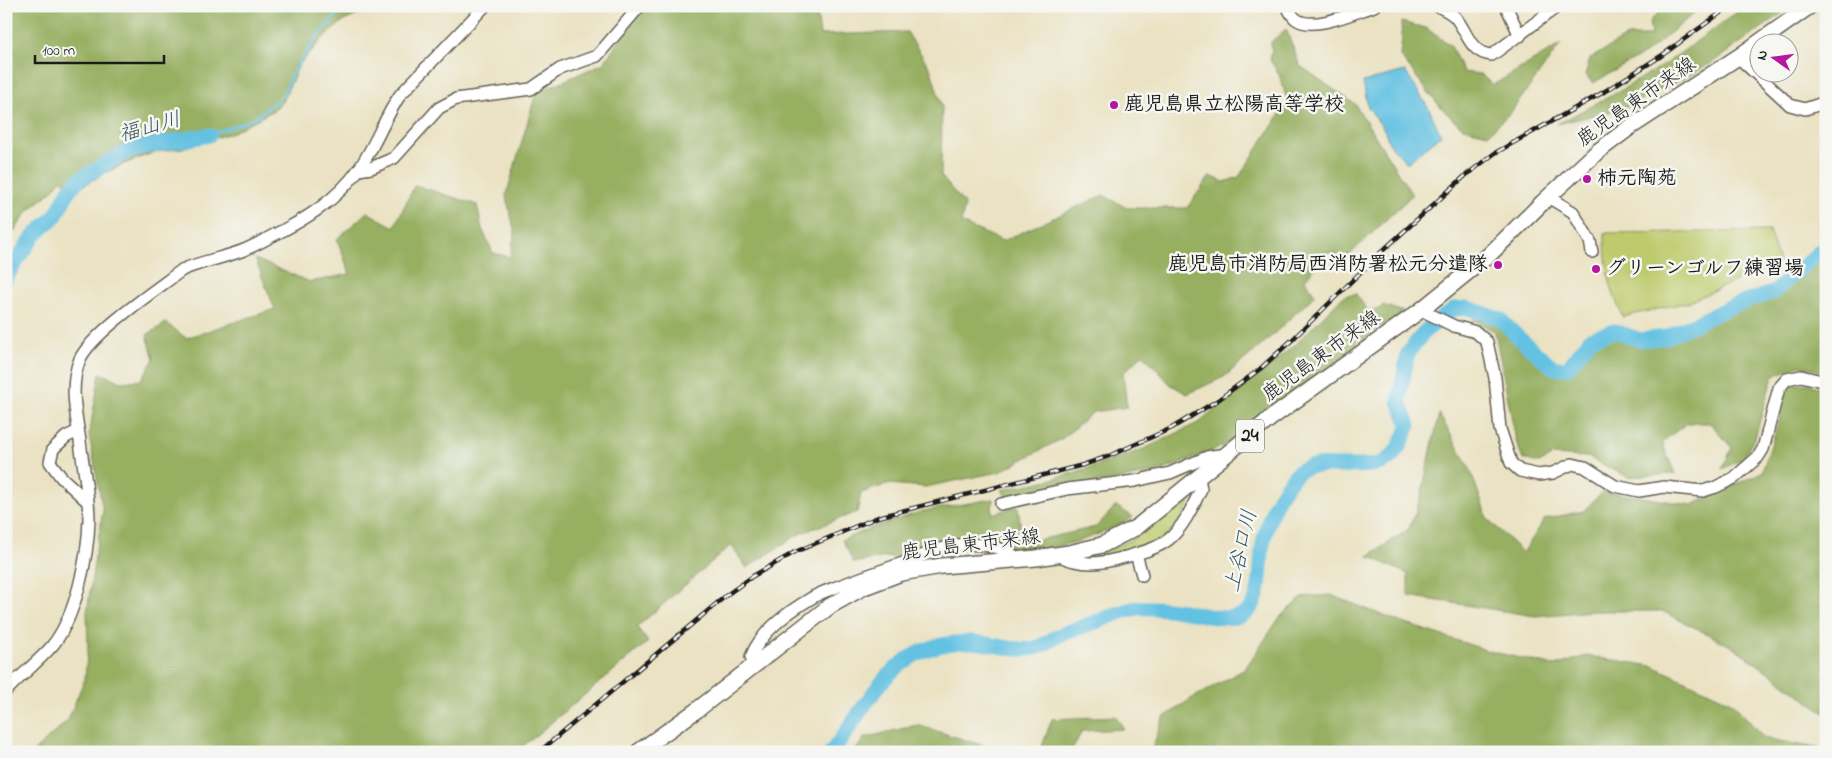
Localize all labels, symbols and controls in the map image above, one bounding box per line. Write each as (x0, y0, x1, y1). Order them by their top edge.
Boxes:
scale bar (35, 32, 164, 64)
north arrow (1750, 32, 1800, 82)
text: 100 m (42, 40, 75, 62)
text: N (1752, 48, 1774, 62)
street label: 鹿児島東市来線 (1571, 51, 1703, 155)
place label: 鹿児島県立松陽高等学校 (1124, 91, 1344, 120)
marker: 鹿児島県立松陽高等学校 (1108, 99, 1120, 111)
water label: 福山川 (116, 105, 184, 151)
place label: 柿元陶苑 (1597, 165, 1677, 194)
marker: 柿元陶苑 (1581, 173, 1593, 185)
place label: 鹿児島市消防局西消防署松元分遣隊 (1168, 251, 1488, 280)
place label: グリーンゴルフ練習場 (1606, 255, 1804, 284)
marker: 鹿児島市消防局西消防署松元分遣隊 (1492, 259, 1504, 271)
marker: グリーンゴルフ練習場 (1590, 263, 1602, 275)
street label: 鹿児島東市来線 (1257, 304, 1387, 410)
road number: 24 (1236, 420, 1264, 452)
water label: 上谷口川 (1218, 507, 1266, 595)
street label: 鹿児島東市来線 (900, 523, 1042, 569)

